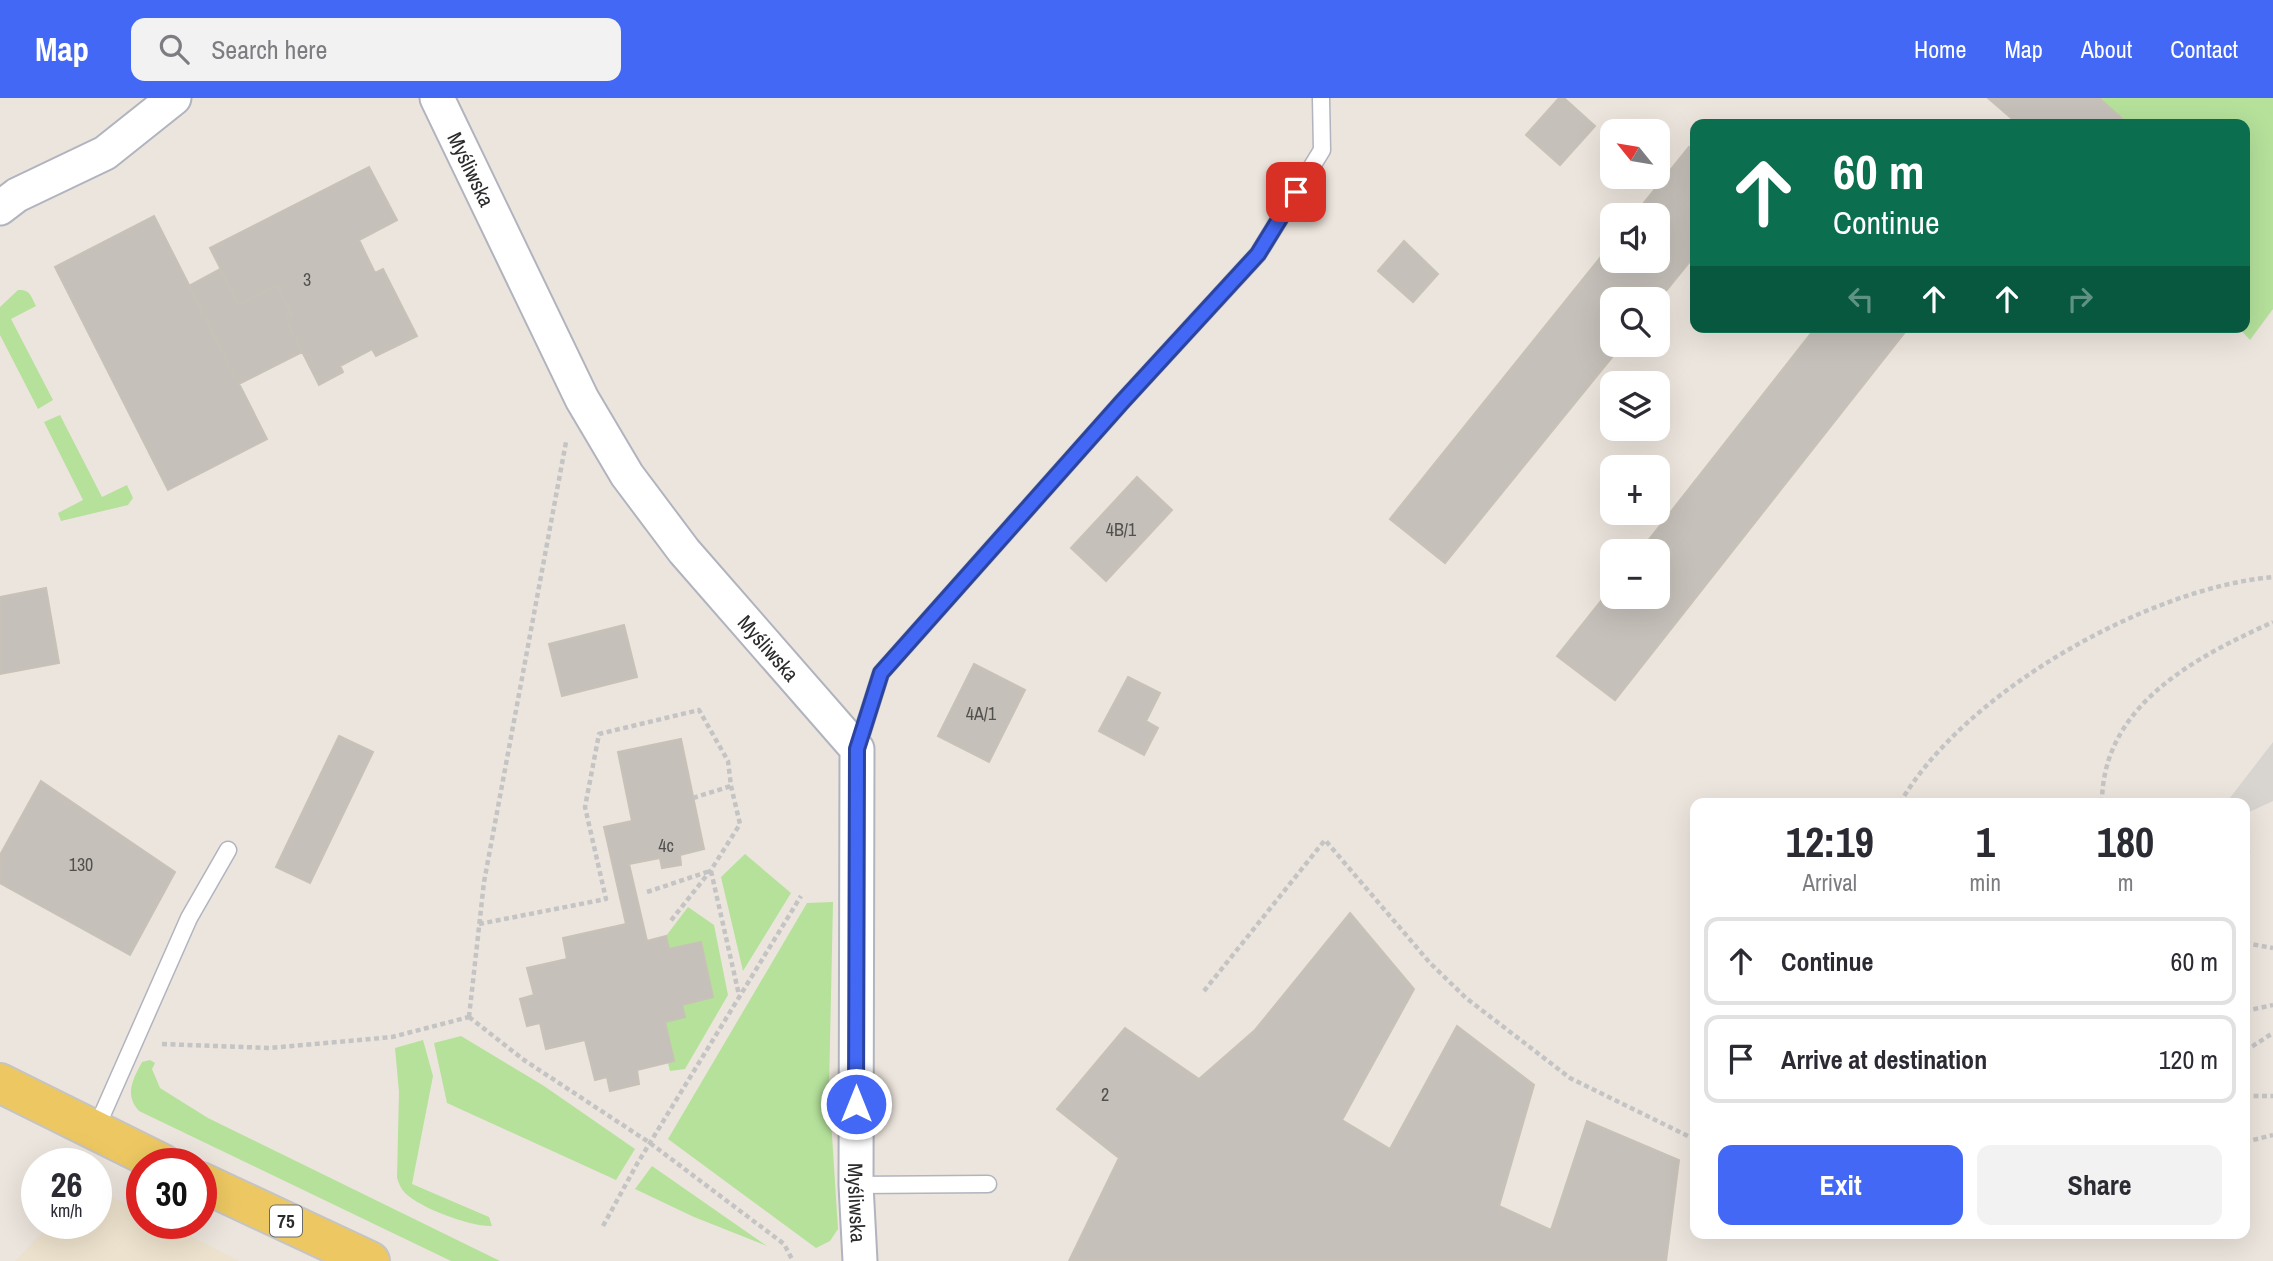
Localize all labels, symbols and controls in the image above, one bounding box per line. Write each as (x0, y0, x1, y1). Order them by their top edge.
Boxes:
search box (131, 18, 621, 81)
text: Map (35, 27, 89, 71)
icon: search (155, 30, 193, 68)
text: Search here (211, 32, 327, 67)
text: Home (1914, 33, 1966, 65)
text: Map (2004, 33, 2043, 65)
text: About (2081, 33, 2132, 65)
text: Contact (2170, 33, 2238, 65)
north arrow (1600, 119, 1670, 189)
map controls (1600, 119, 1670, 609)
street label: Myśliwska (441, 127, 502, 212)
text: 60 m (1833, 138, 1925, 204)
icon: ahead (1718, 147, 1809, 238)
pin (1266, 162, 1326, 222)
icon: arrive (1277, 173, 1315, 211)
text: Continue (1833, 201, 1940, 244)
button: sound (1600, 203, 1670, 273)
house number: 3 (303, 267, 311, 292)
icon: left (1842, 280, 1880, 318)
icon: ahead (1915, 280, 1953, 318)
icon: ahead (1988, 280, 2026, 318)
icon: right (2061, 280, 2099, 318)
button: search (1600, 287, 1670, 357)
button: layers (1600, 371, 1670, 441)
button: + (1600, 455, 1670, 525)
house number: 4B/1 (1106, 517, 1137, 542)
button: − (1600, 539, 1670, 609)
street label: Myśliwska (732, 608, 806, 688)
house number: 4A/1 (966, 701, 997, 726)
text: 12:19 (1786, 814, 1874, 870)
text: 1 (1976, 814, 1995, 870)
text: 180 (2097, 814, 2154, 870)
house number: 4c (658, 833, 674, 858)
house number: 130 (69, 852, 93, 877)
text: Arrival (1803, 867, 1857, 898)
text: min (1970, 867, 2001, 898)
text: m (2118, 867, 2133, 898)
icon: ahead (1722, 942, 1760, 980)
text: Continue (1781, 944, 1873, 979)
text: 60 m (2171, 944, 2218, 979)
icon: arrive (1722, 1040, 1760, 1078)
text: Arrive at destination (1781, 1042, 1987, 1077)
text: 120 m (2159, 1042, 2218, 1077)
position arrow (819, 1067, 893, 1141)
house number: 2 (1101, 1082, 1109, 1107)
button: Exit (1718, 1145, 1963, 1225)
button: Share (1977, 1145, 2222, 1225)
speed limit sign: 30 (126, 1148, 217, 1239)
text: 26 (51, 1161, 82, 1208)
street label: Myśliwska (841, 1163, 874, 1243)
text: km/h (51, 1198, 83, 1223)
road number: 75 (270, 1205, 302, 1236)

